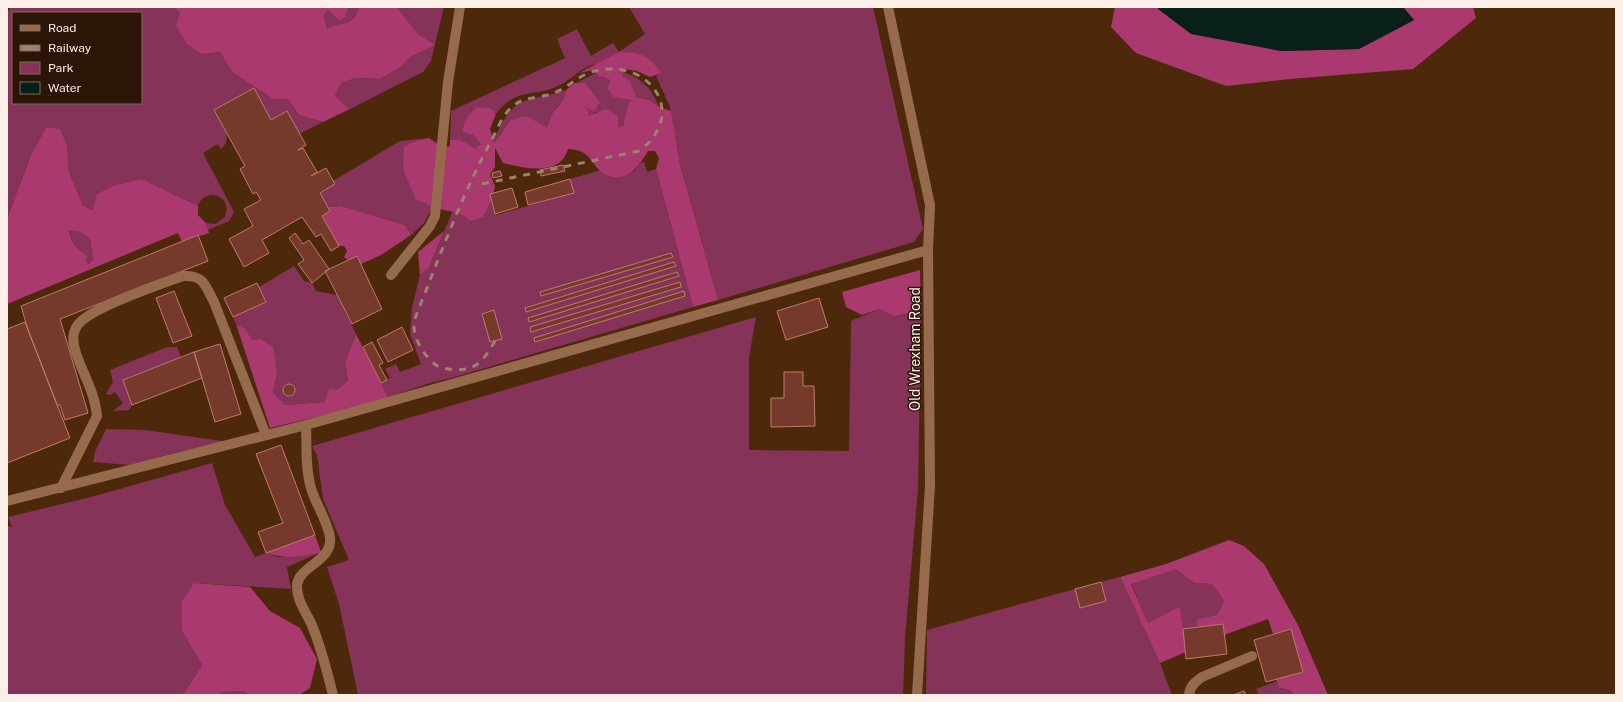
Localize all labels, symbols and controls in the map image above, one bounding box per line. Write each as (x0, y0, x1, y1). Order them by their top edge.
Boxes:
legend (12, 12, 142, 104)
text: Road (48, 21, 76, 35)
text: Railway (48, 41, 92, 55)
text: Park (48, 61, 74, 75)
text: Water (48, 81, 82, 95)
street label: Old Wrexham Road (907, 287, 923, 411)

